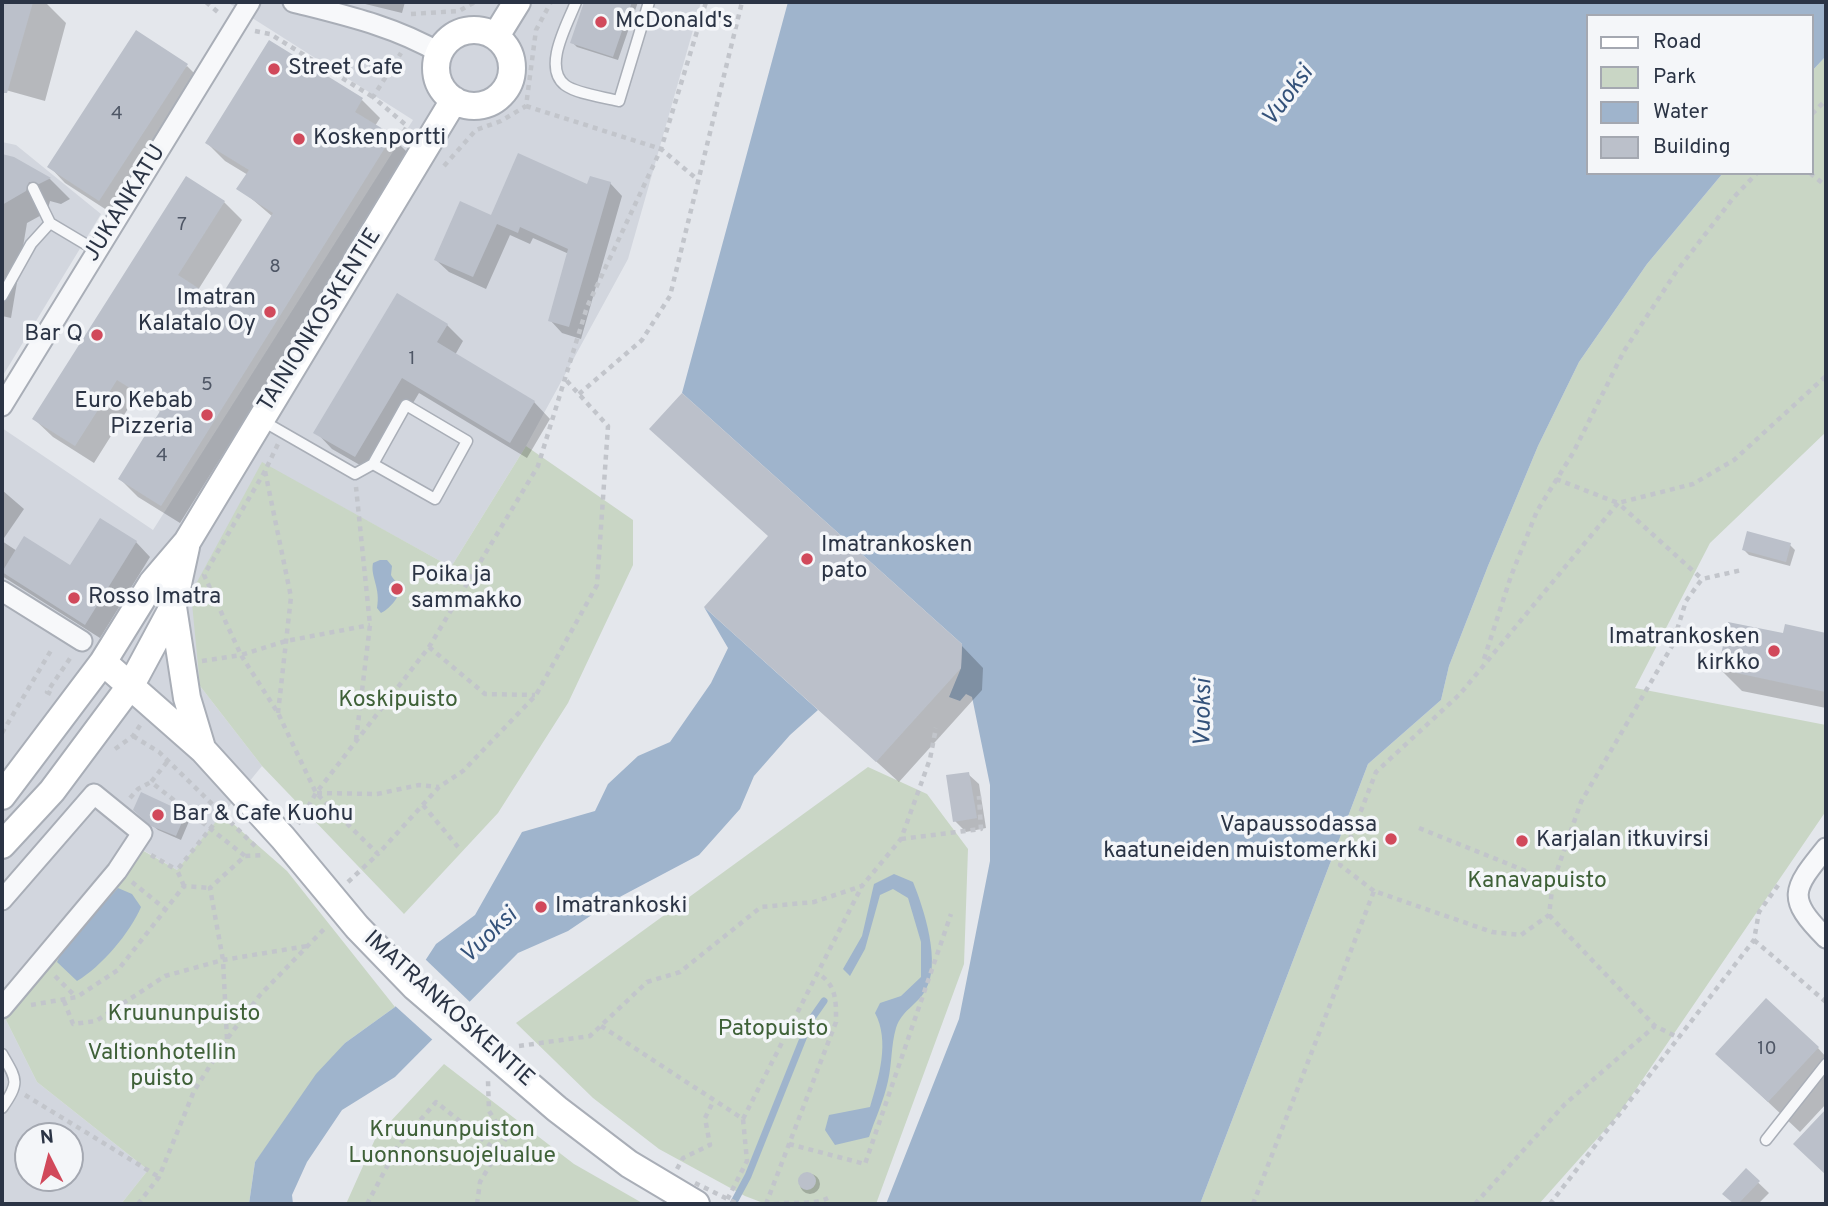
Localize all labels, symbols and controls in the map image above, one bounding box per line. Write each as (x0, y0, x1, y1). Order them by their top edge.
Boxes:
place label: McDonald's (615, 8, 733, 36)
marker: McDonald's (593, 14, 609, 30)
legend (1587, 14, 1814, 175)
text: Road (1653, 29, 1702, 56)
place label: Street Cafe (288, 55, 403, 83)
marker: Street Cafe (266, 61, 282, 77)
water label: Vuoksi (1257, 61, 1321, 133)
text: Park (1653, 64, 1696, 91)
text: Water (1653, 99, 1708, 126)
house number: 4 (111, 104, 123, 126)
place label: Koskenportti (313, 125, 446, 153)
marker: Koskenportti (291, 131, 307, 147)
text: Building (1653, 134, 1731, 161)
street label: JUKANKATU (79, 141, 173, 267)
house number: 7 (177, 215, 187, 237)
street label: TAINIONKOSKENTIE (253, 224, 389, 418)
house number: 8 (269, 257, 281, 279)
place label: Imatran Kalatalo Oy (138, 285, 256, 339)
marker: Imatran Kalatalo Oy (262, 304, 278, 320)
place label: Bar Q (24, 321, 83, 349)
marker: Bar Q (89, 327, 105, 343)
house number: 1 (408, 349, 416, 371)
house number: 5 (201, 375, 213, 397)
place label: Euro Kebab Pizzeria (74, 388, 193, 442)
marker: Euro Kebab Pizzeria (199, 407, 215, 423)
house number: 4 (156, 446, 168, 468)
place label: Imatrankosken pato (821, 532, 972, 586)
marker: Imatrankosken pato (799, 551, 815, 567)
place label: Poika ja sammakko (411, 562, 522, 616)
marker: Poika ja sammakko (389, 581, 405, 597)
place label: Rosso Imatra (88, 584, 221, 612)
marker: Rosso Imatra (66, 590, 82, 606)
place label: Imatrankosken kirkko (1609, 624, 1760, 678)
marker: Imatrankosken kirkko (1766, 643, 1782, 659)
water label: Vuoksi (1190, 678, 1220, 748)
park label: Koskipuisto (338, 687, 458, 715)
place label: Bar & Cafe Kuohu (172, 801, 353, 829)
marker: Bar & Cafe Kuohu (150, 807, 166, 823)
place label: Vapaussodassa kaatuneiden muistomerkki (1103, 812, 1377, 866)
place label: Karjalan itkuvirsi (1536, 827, 1709, 855)
marker: Vapaussodassa kaatuneiden muistomerkki (1383, 831, 1399, 847)
marker: Karjalan itkuvirsi (1514, 833, 1530, 849)
park label: Kanavapuisto (1467, 868, 1607, 896)
place label: Imatrankoski (555, 893, 687, 921)
marker: Imatrankoski (533, 899, 549, 915)
water label: Vuoksi (455, 903, 525, 971)
street label: IMATRANKOSKENTIE (357, 926, 539, 1094)
park label: Kruununpuisto (108, 1001, 260, 1029)
park label: Patopuisto (718, 1016, 828, 1044)
house number: 10 (1757, 1039, 1777, 1061)
park label: Valtionhotellin puisto (88, 1040, 236, 1094)
park label: Kruununpuiston Luonnonsuojelualue (348, 1117, 556, 1171)
north arrow (14, 1122, 84, 1192)
text: N (39, 1125, 55, 1151)

